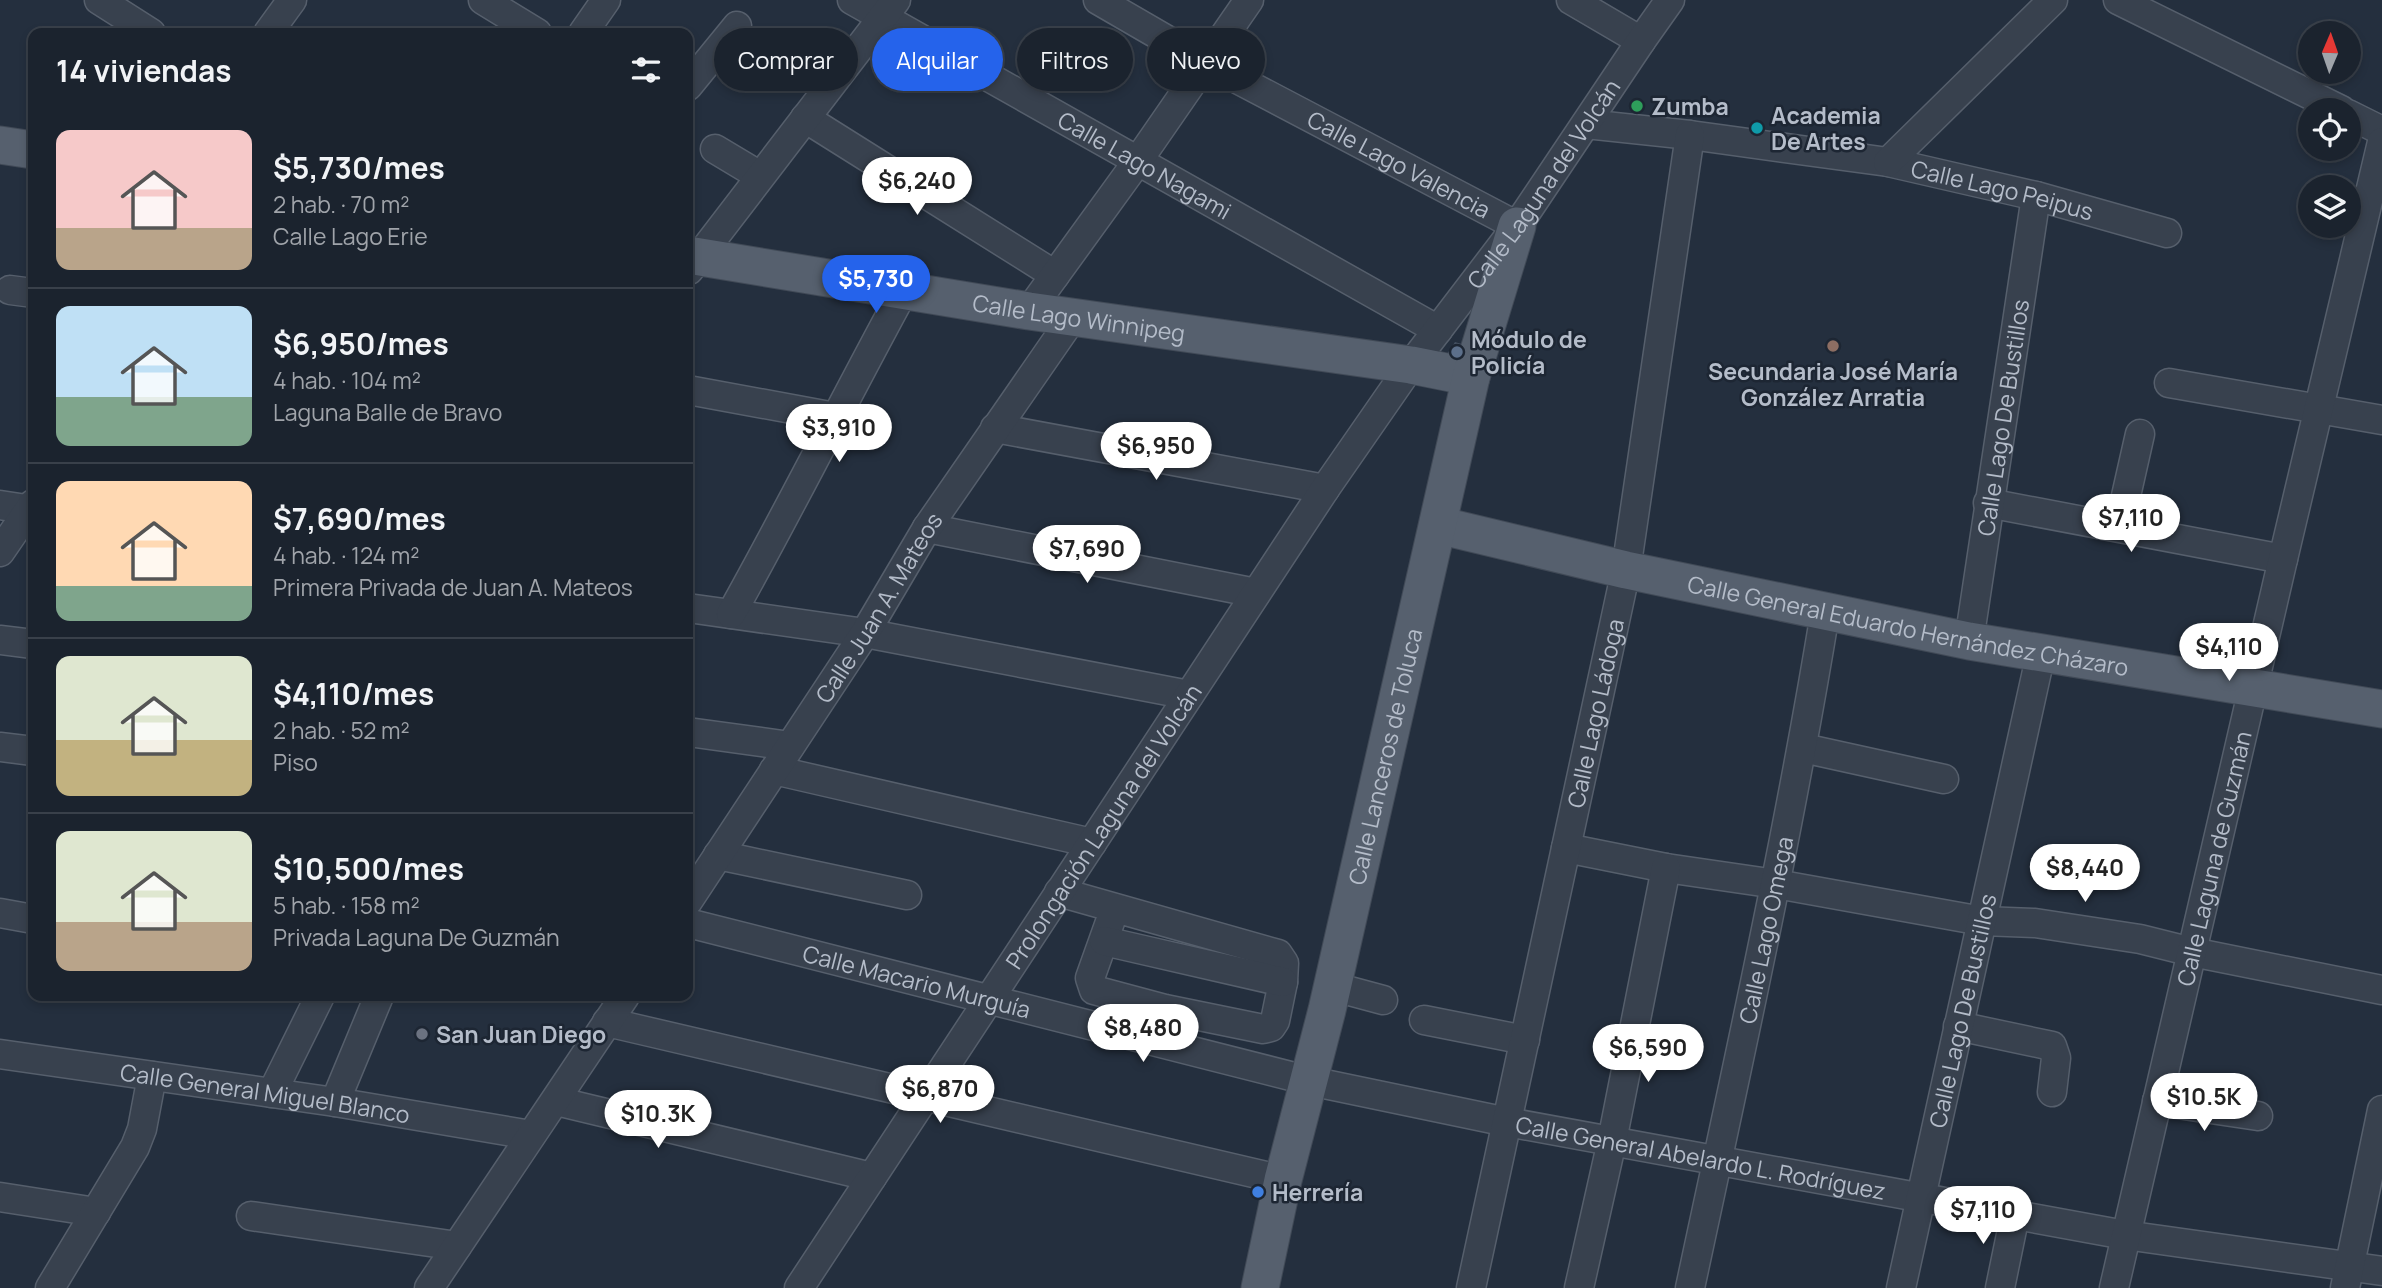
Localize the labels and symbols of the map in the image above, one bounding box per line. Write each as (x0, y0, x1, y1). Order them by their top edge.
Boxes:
north arrow (2298, 21, 2361, 84)
street label: Calle Laguna del Volcán (1459, 73, 1627, 295)
place label: Zumba (1651, 90, 1729, 122)
marker: Zumba (1629, 98, 1645, 114)
place label: Academia De Artes (1771, 99, 1881, 157)
street label: Calle Lago Nagami (1052, 103, 1237, 226)
street label: Calle Lago Valencia (1302, 103, 1496, 225)
marker: Academia De Artes (1749, 120, 1765, 136)
street label: Calle Lago Peipus (1908, 152, 2097, 227)
pin: $6,240 (860, 158, 974, 217)
pin: $5,730 (819, 256, 933, 315)
street label: Calle Lago Winnipeg (970, 286, 1187, 349)
street label: Calle Lago De Bustillos (1969, 297, 2036, 538)
place label: Módulo de Policía (1471, 323, 1587, 381)
marker: Secundaria José María González Arratia (1825, 338, 1841, 354)
marker: Módulo de Policía (1449, 344, 1465, 360)
place label: Secundaria José María González Arratia (1708, 355, 1958, 413)
pin: $3,910 (782, 405, 896, 464)
pin: $6,950 (1099, 422, 1213, 482)
pin: $7,110 (2074, 494, 2188, 554)
street label: Calle Juan A. Mateos (807, 506, 949, 709)
pin: $7,690 (1030, 526, 1144, 585)
street label: Calle General Eduardo Hernández Cházaro (1685, 567, 2131, 683)
street label: Calle Lago Ládoga (1559, 616, 1631, 811)
pin: $4,110 (2172, 624, 2286, 683)
street label: Calle Lanceros de Toluca (1340, 625, 1429, 888)
street label: Prolongación Laguna del Volcán (998, 677, 1209, 975)
street label: Calle Laguna de Guzmán (2169, 728, 2259, 989)
street label: Calle Lago Omega (1731, 834, 1800, 1026)
pin: $8,440 (2028, 844, 2142, 904)
street label: Calle Lago De Bustillos (1921, 891, 2003, 1131)
street label: Calle Macario Murguía (799, 937, 1034, 1025)
pin: $8,480 (1086, 1004, 1200, 1064)
place label: San Juan Diego (436, 1018, 606, 1050)
pin: $6,590 (1591, 1024, 1705, 1084)
marker: San Juan Diego (414, 1026, 430, 1042)
street label: Calle General Miguel Blanco (118, 1055, 412, 1130)
pin: $6,870 (883, 1066, 997, 1125)
pin: $10.5K (2147, 1074, 2261, 1133)
pin: $10.3K (601, 1090, 715, 1150)
street label: Calle General Abelardo L. Rodríguez (1513, 1108, 1888, 1207)
place label: Herrería (1272, 1176, 1363, 1208)
marker: Herrería (1250, 1184, 1266, 1200)
pin: $7,110 (1926, 1186, 2040, 1246)

